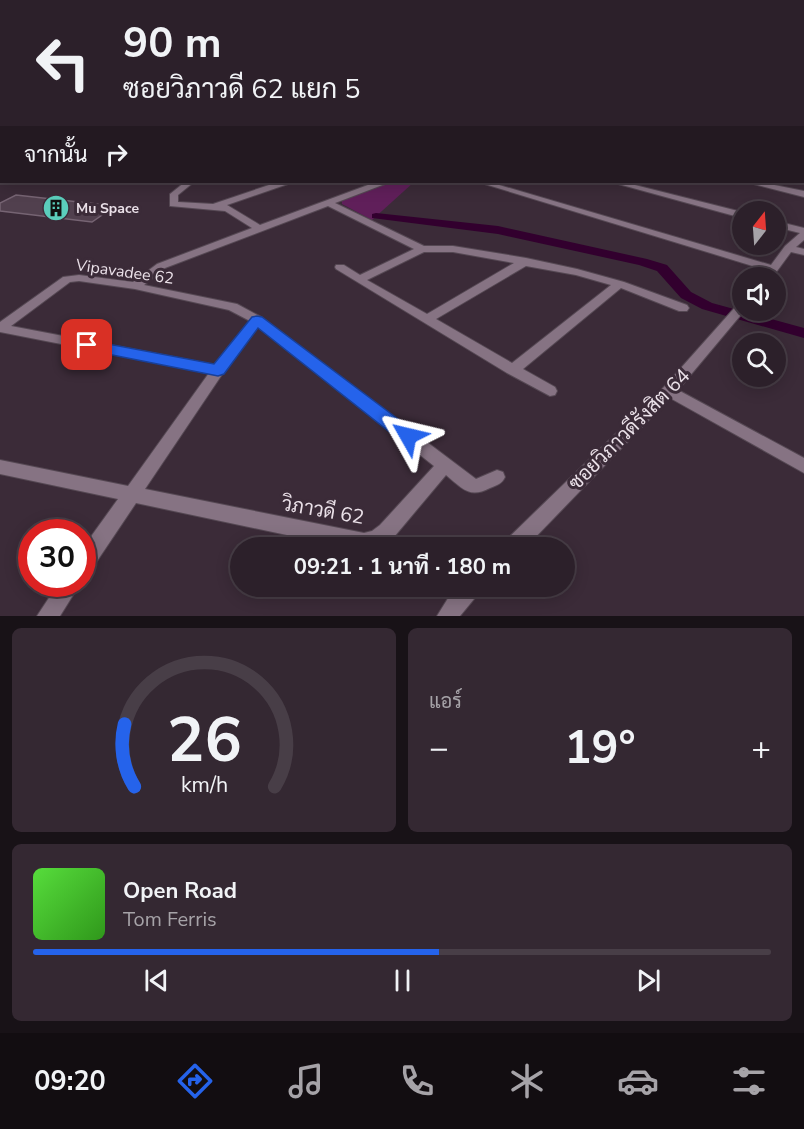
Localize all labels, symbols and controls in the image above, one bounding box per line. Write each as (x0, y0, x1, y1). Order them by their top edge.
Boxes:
text: 90 m (123, 15, 222, 72)
icon: left (24, 24, 102, 102)
text: ซอยวิภาวดี 62 แยก 5 (123, 71, 360, 108)
icon: right (100, 138, 133, 171)
text: จากนั้น (24, 140, 88, 170)
building icon: Mu Space (41, 193, 71, 223)
place label: Mu Space (76, 199, 139, 218)
north arrow (732, 201, 786, 255)
map controls (732, 201, 786, 387)
street label: Vipavadee 62 (73, 254, 175, 290)
button: sound (732, 267, 786, 321)
pin (61, 319, 112, 370)
icon: arrive (70, 328, 103, 361)
button: search (732, 333, 786, 387)
street label: ซอยวิภาวดีรังสิต 64 (563, 363, 696, 496)
position arrow (376, 404, 440, 468)
street label: วิภาวดี 62 (279, 490, 366, 531)
speed limit sign: 30 (18, 519, 96, 597)
text: 09:21 · 1 นาที · 180 m (294, 552, 511, 582)
text: แอร์ (429, 688, 462, 715)
text: 26 (167, 698, 241, 783)
text: 19° (564, 718, 636, 779)
text: − (429, 726, 449, 771)
text: + (751, 726, 771, 771)
text: km/h (180, 770, 228, 800)
text: Open Road (123, 876, 237, 906)
text: Tom Ferris (123, 906, 217, 933)
icon: previous (140, 964, 173, 997)
icon: pause (386, 964, 419, 997)
icon: next (632, 964, 665, 997)
icon: directions (174, 1060, 216, 1102)
icon: music (285, 1060, 327, 1102)
icon: phone (396, 1060, 438, 1102)
icon: climate (506, 1060, 548, 1102)
icon: car (617, 1060, 659, 1102)
icon: filters (728, 1060, 770, 1102)
text: 09:20 (34, 1063, 106, 1100)

